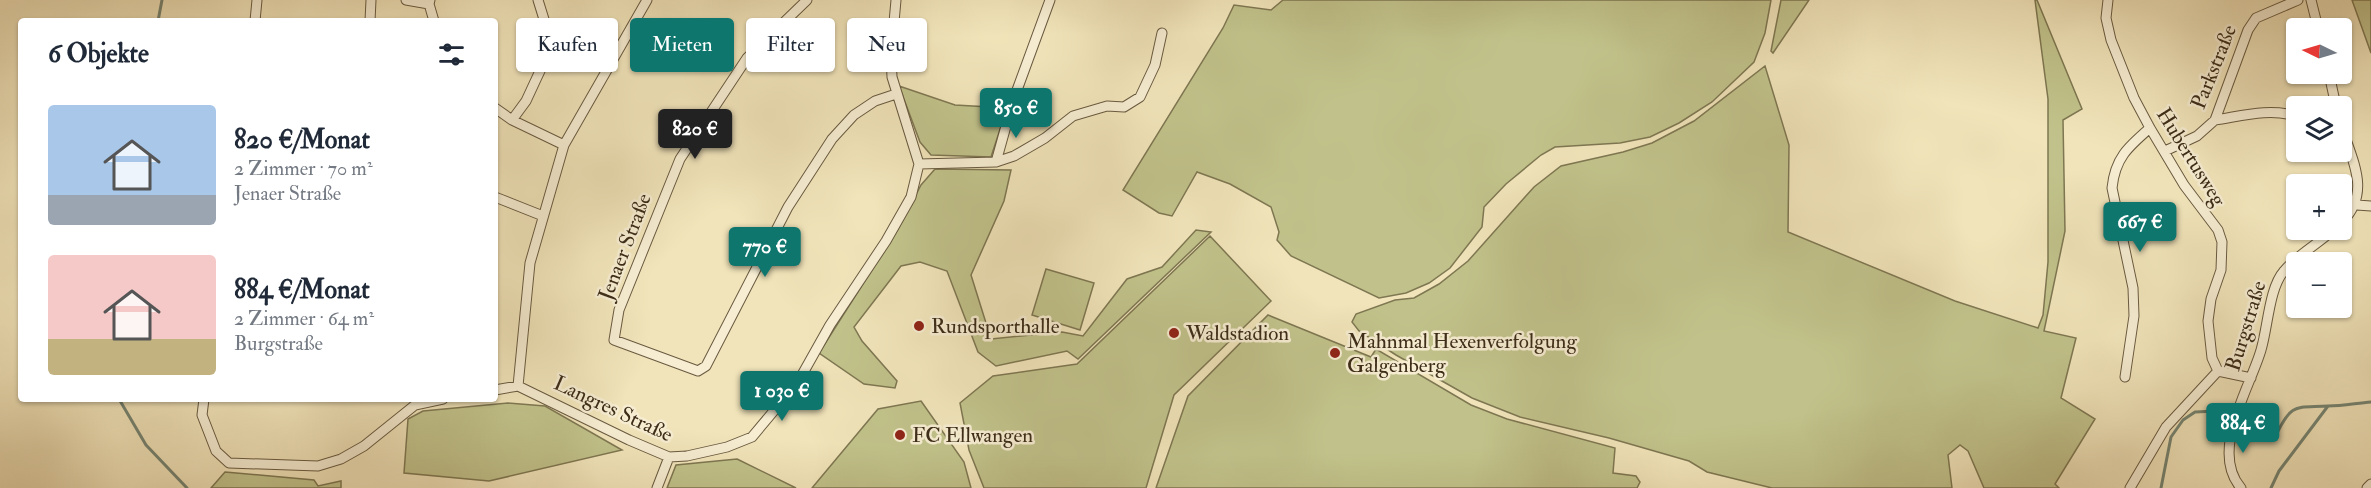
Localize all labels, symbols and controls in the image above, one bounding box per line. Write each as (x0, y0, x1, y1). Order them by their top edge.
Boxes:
chip: Kaufen (516, 18, 618, 72)
chip: Mieten (630, 18, 734, 72)
chip: Filter (746, 18, 835, 72)
chip: Neu (847, 18, 927, 72)
north arrow (2286, 18, 2352, 84)
map controls (2286, 18, 2352, 318)
street label: Parkstraße (2185, 21, 2243, 113)
text: 6 Objekte (48, 38, 149, 70)
icon: filters (435, 38, 468, 71)
pin: 850 € (974, 88, 1058, 139)
text: 850 € (994, 95, 1038, 120)
button: layers (2286, 96, 2352, 162)
street label: Hubertusweg (2150, 103, 2232, 212)
pin: 820 € (653, 109, 737, 160)
text: 820 € (672, 116, 718, 141)
text: 820 €/Monat (234, 124, 370, 156)
icon: home (96, 129, 168, 201)
text: 2 Zimmer · 70 m² (234, 156, 373, 181)
button: + (2286, 174, 2352, 240)
text: Jenaer Straße (234, 181, 341, 206)
street label: Jenaer Straße (592, 189, 658, 305)
pin: 667 € (2098, 202, 2182, 253)
text: 667 € (2117, 209, 2163, 234)
pin: 770 € (723, 227, 807, 278)
text: 770 € (743, 234, 787, 259)
button: − (2286, 252, 2352, 318)
text: 884 €/Monat (234, 274, 370, 306)
street label: Burgstraße (2219, 277, 2273, 375)
icon: home (96, 279, 168, 351)
text: 2 Zimmer · 64 m² (234, 306, 374, 331)
place label: Rundsporthalle (931, 313, 1060, 340)
marker: Rundsporthalle (912, 319, 926, 333)
place label: Waldstadion (1185, 320, 1289, 347)
marker: Waldstadion (1167, 326, 1181, 340)
place label: Mahnmal Hexenverfolgung Galgenberg (1347, 328, 1577, 379)
text: Burgstraße (234, 331, 323, 356)
marker: Mahnmal Hexenverfolgung Galgenberg (1328, 346, 1342, 360)
street label: Langres Straße (549, 370, 677, 448)
pin: 1 030 € (727, 371, 837, 422)
text: 1 030 € (754, 378, 810, 403)
pin: 884 € (2201, 403, 2285, 454)
text: 884 € (2220, 410, 2266, 435)
place label: FC Ellwangen (912, 422, 1033, 449)
marker: FC Ellwangen (893, 428, 907, 442)

